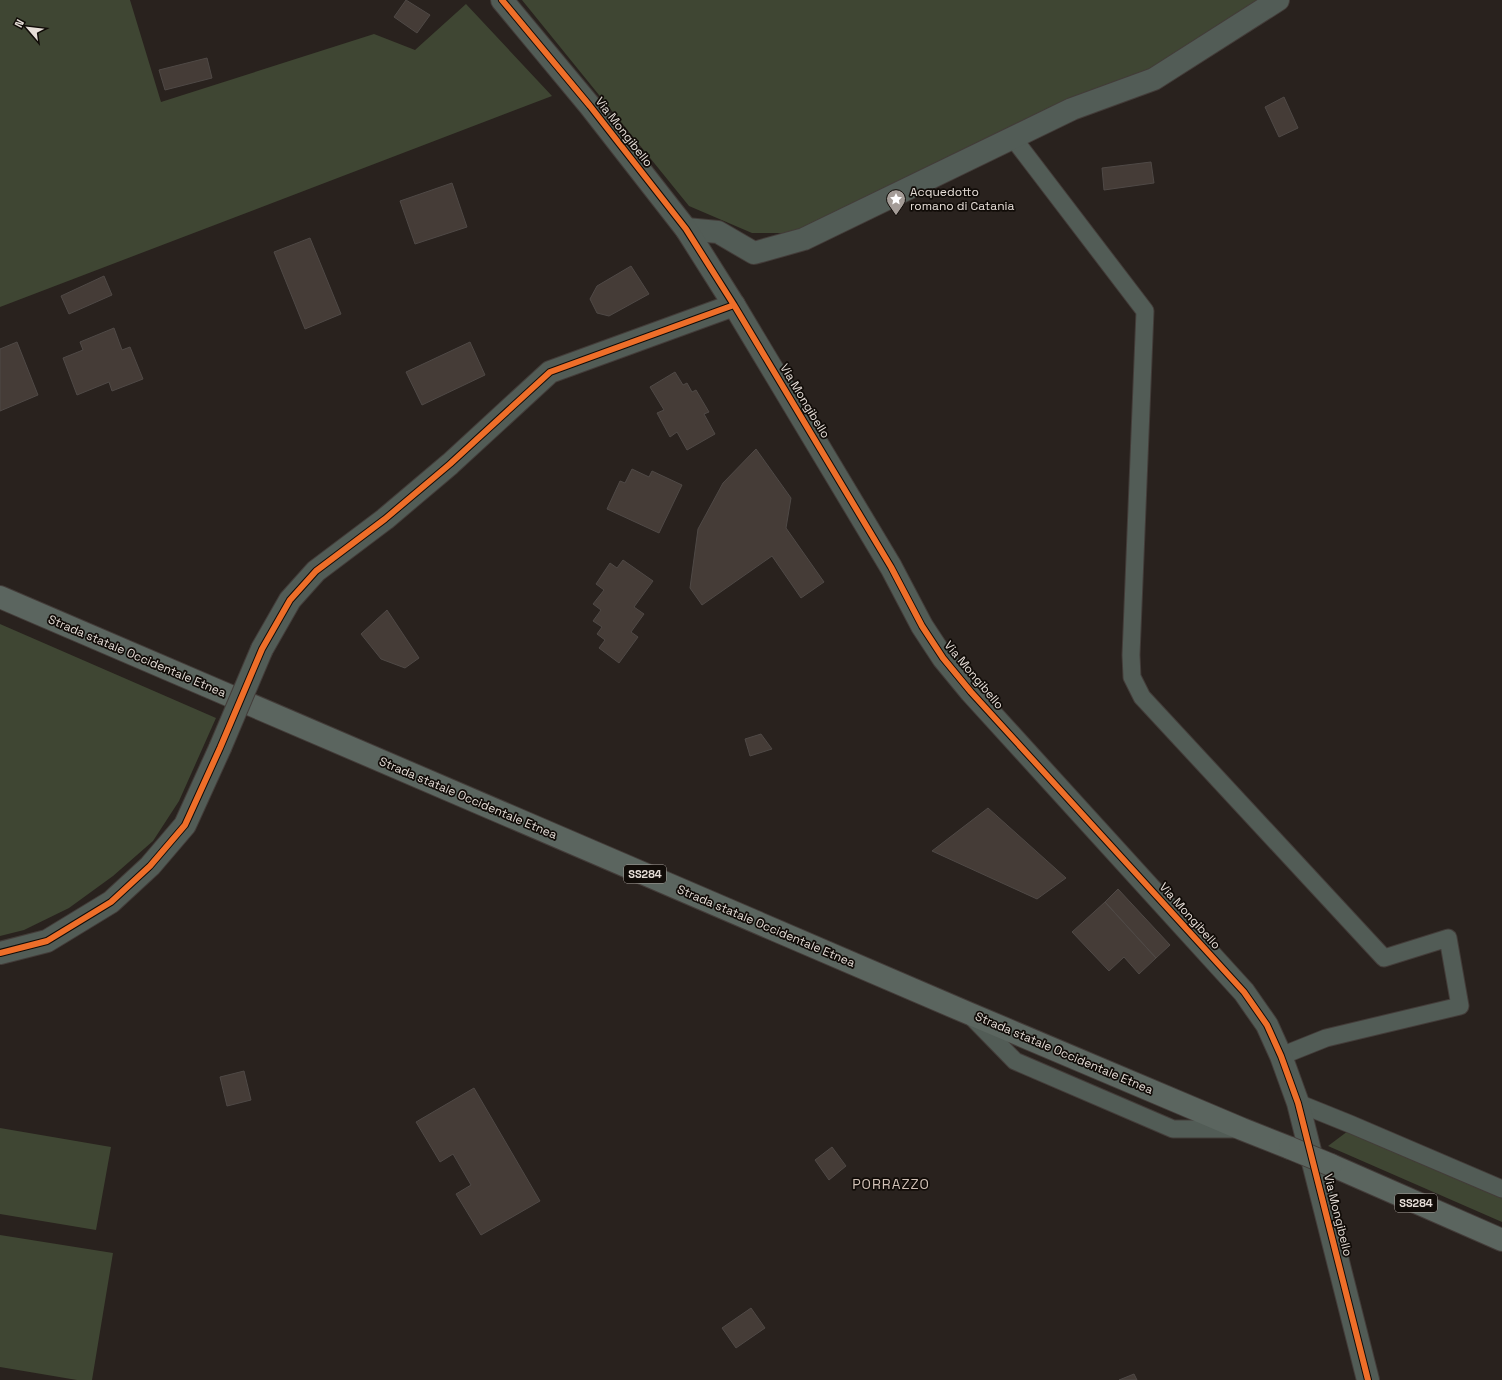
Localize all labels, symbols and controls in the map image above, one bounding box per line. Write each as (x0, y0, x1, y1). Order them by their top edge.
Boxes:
north arrow (8, 8, 48, 48)
text: N (11, 17, 27, 30)
street label: Via Mongibello (592, 94, 656, 170)
place label: Acquedotto romano di Catania (910, 184, 1014, 214)
place icon: Acquedotto romano di Catania (885, 188, 907, 216)
street label: Via Mongibello (776, 361, 834, 441)
street label: Strada statale Occidentale Etnea (46, 611, 229, 701)
street label: Via Mongibello (941, 638, 1007, 712)
street label: Strada statale Occidentale Etnea (377, 753, 560, 843)
road number: SS284 (624, 865, 666, 883)
street label: Via Mongibello (1156, 879, 1224, 953)
street label: Strada statale Occidentale Etnea (675, 881, 858, 971)
street label: Strada statale Occidentale Etnea (973, 1008, 1156, 1098)
street label: Via Mongibello (1320, 1172, 1356, 1258)
district label: PORRAZZO (852, 1175, 930, 1193)
road number: SS284 (1395, 1194, 1437, 1212)

